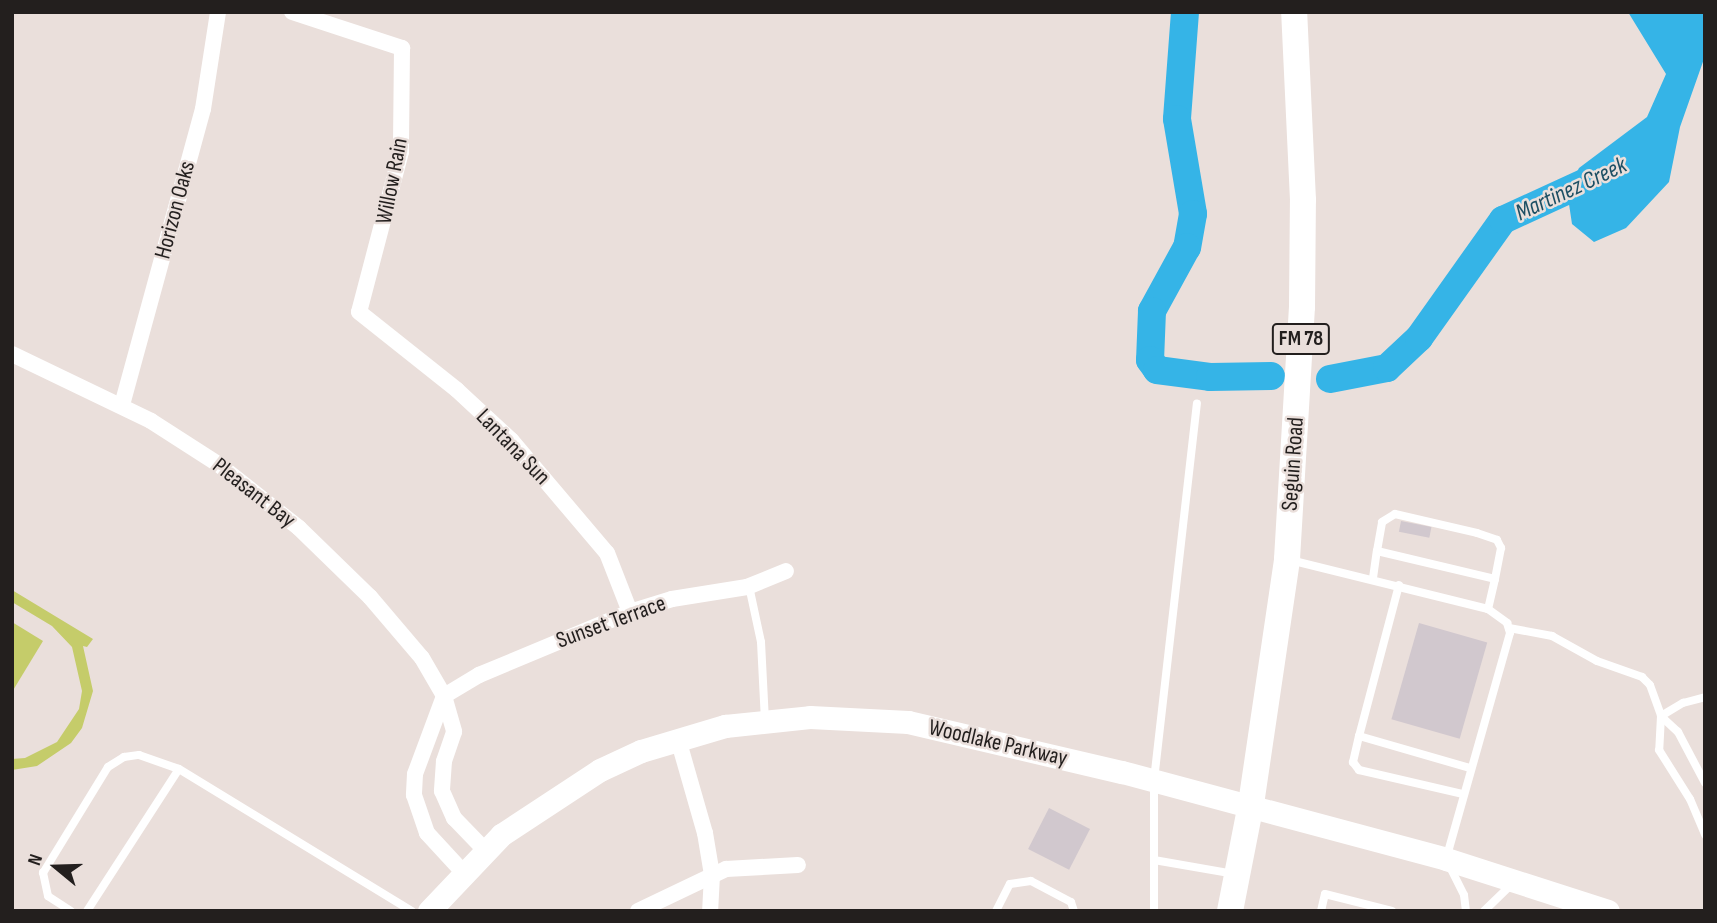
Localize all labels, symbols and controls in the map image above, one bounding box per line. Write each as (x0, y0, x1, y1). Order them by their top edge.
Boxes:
street label: Willow Rain (370, 136, 414, 226)
water label: Martinez Creek (1511, 151, 1631, 227)
street label: Horizon Oaks (149, 158, 201, 262)
road number: FM 78 (1271, 322, 1331, 356)
street label: Lantana Sun (470, 403, 556, 491)
street label: Seguin Road (1276, 416, 1310, 512)
street label: Pleasant Bay (207, 452, 301, 534)
street label: Sunset Terrace (552, 589, 670, 655)
street label: Woodlake Parkway (926, 714, 1070, 772)
north arrow (21, 832, 91, 902)
text: N (23, 851, 48, 869)

